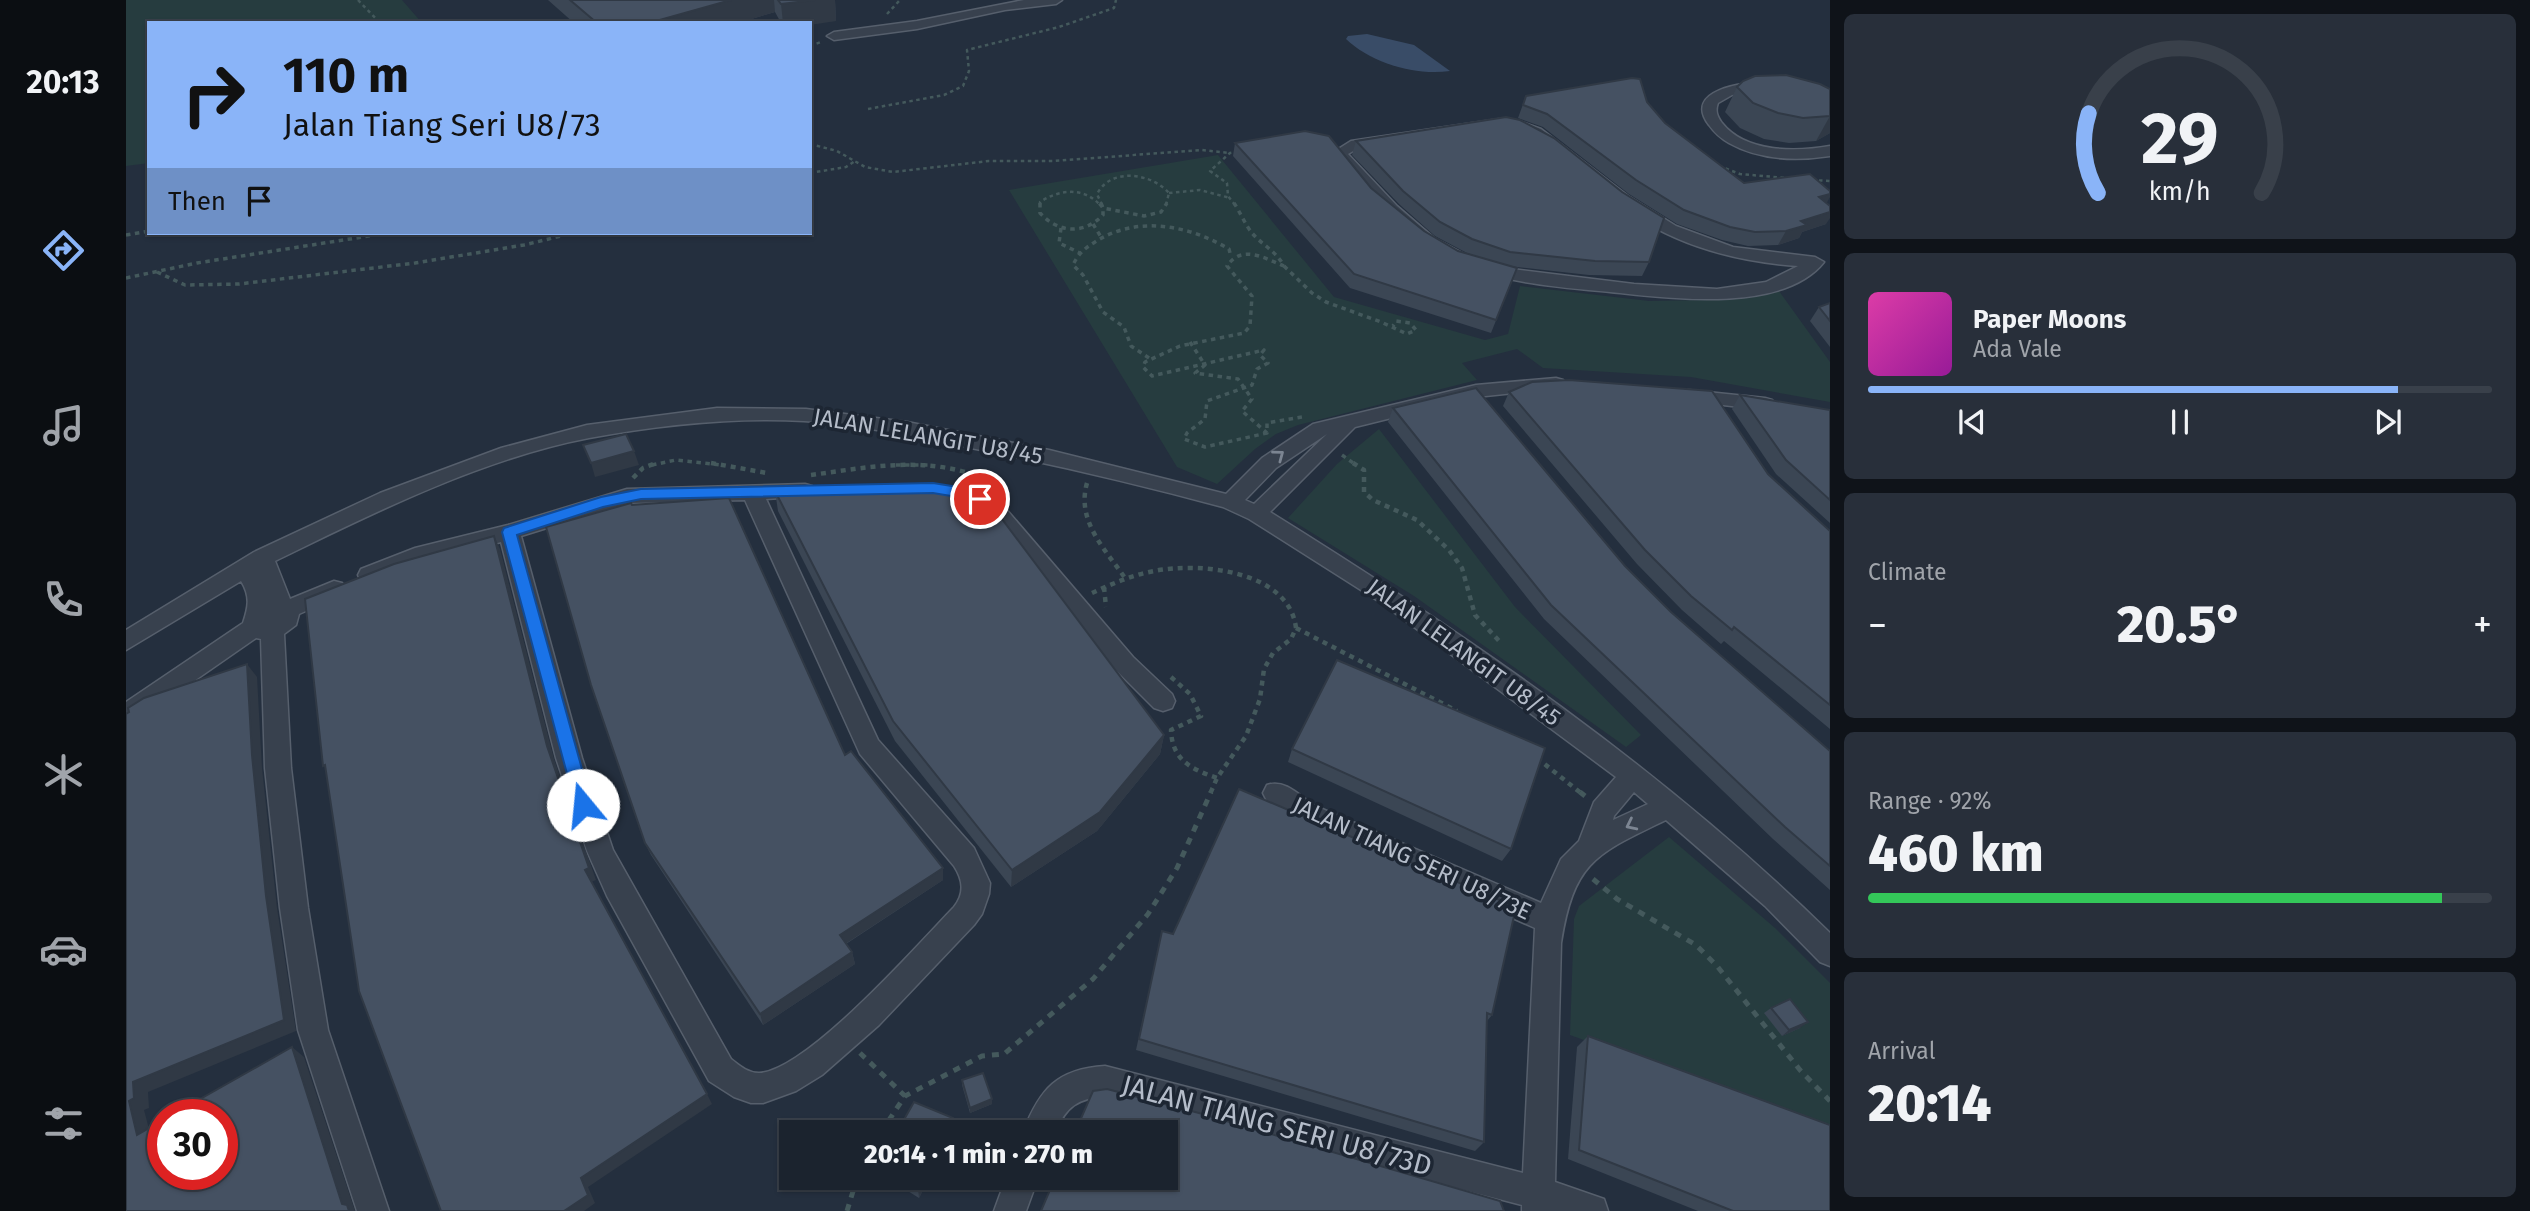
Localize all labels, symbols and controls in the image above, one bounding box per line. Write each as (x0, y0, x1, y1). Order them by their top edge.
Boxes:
text: 110 m (283, 46, 409, 105)
icon: right (168, 49, 259, 140)
text: 20:13 (26, 63, 100, 101)
text: 29 (2141, 95, 2219, 182)
text: Jalan Tiang Seri U8/73 (283, 106, 601, 144)
text: km/h (2149, 177, 2211, 207)
icon: arrive (240, 182, 278, 220)
text: Then (168, 186, 226, 217)
icon: directions (39, 226, 88, 275)
text: Paper Moons (1973, 304, 2126, 335)
text: Ada Vale (1973, 335, 2062, 363)
icon: music (39, 401, 88, 450)
street label: JALAN LELANGIT U8/45 (811, 402, 1045, 470)
icon: previous (1953, 403, 1991, 441)
icon: pause (2161, 403, 2199, 441)
icon: next (2369, 403, 2407, 441)
one-way arrow (1271, 451, 1284, 463)
pin (950, 469, 1010, 529)
icon: arrive (961, 480, 999, 518)
text: Climate (1868, 558, 1947, 586)
street label: JALAN LELANGIT U8/45 (1362, 572, 1566, 732)
icon: phone (39, 575, 88, 624)
text: 20.5° (2117, 593, 2243, 656)
text: − (1868, 602, 1887, 648)
text: + (2473, 602, 2492, 648)
icon: climate (39, 750, 88, 799)
position arrow (546, 768, 620, 842)
text: Range · 92% (1868, 787, 1991, 815)
street label: JALAN TIANG SERI U8/73E (1288, 790, 1536, 926)
one-way arrow (1626, 817, 1638, 831)
text: 460 km (1868, 822, 2044, 885)
icon: car (39, 925, 88, 974)
text: Arrival (1868, 1037, 1935, 1065)
street label: JALAN TIANG SERI U8/73D (1118, 1068, 1436, 1183)
text: 20:14 (1868, 1072, 1991, 1135)
icon: filters (39, 1099, 88, 1148)
speed limit sign: 30 (147, 1099, 238, 1190)
text: 20:14 · 1 min · 270 m (864, 1139, 1093, 1170)

